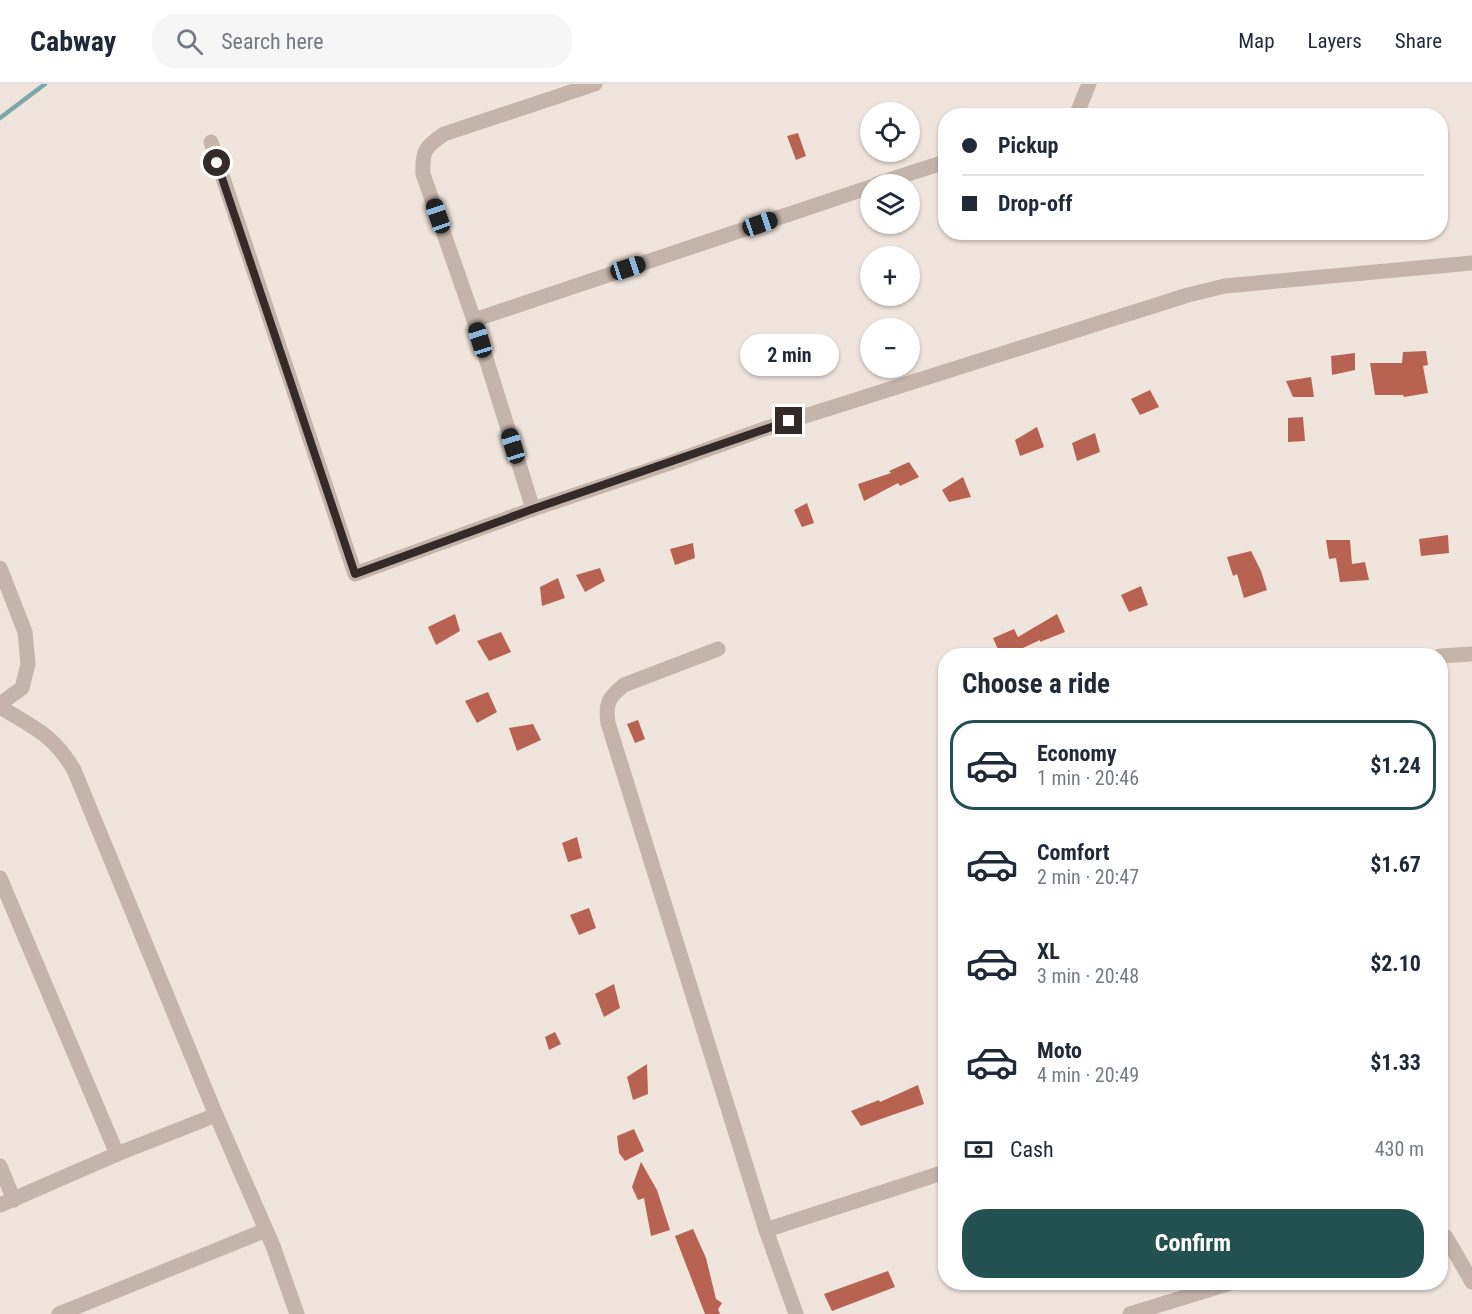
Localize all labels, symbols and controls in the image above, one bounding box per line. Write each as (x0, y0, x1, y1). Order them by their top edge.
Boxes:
search box (152, 14, 572, 68)
text: Cabway (30, 25, 116, 58)
icon: search (173, 25, 206, 58)
text: Search here (221, 29, 324, 54)
text: Map (1238, 29, 1275, 53)
text: Layers (1308, 29, 1362, 53)
text: Share (1395, 29, 1442, 53)
map controls (860, 102, 920, 378)
button: locate (860, 102, 920, 162)
text: Pickup (998, 133, 1058, 158)
route start (203, 149, 230, 176)
button: layers (860, 174, 920, 234)
text: Drop-off (998, 191, 1072, 216)
car (424, 196, 452, 236)
car (740, 210, 780, 238)
button: + (860, 246, 920, 306)
car (608, 254, 648, 282)
button: − (860, 318, 920, 378)
car (466, 320, 494, 360)
callout: 2 min (740, 334, 838, 376)
text: 2 min (767, 343, 812, 367)
route end (775, 407, 802, 434)
car (499, 426, 527, 466)
text: Choose a ride (962, 668, 1110, 700)
icon: car (965, 738, 1019, 792)
text: Economy (1037, 741, 1117, 766)
text: $1.24 (1370, 753, 1421, 778)
text: 1 min · 20:46 (1037, 766, 1139, 790)
icon: car (965, 837, 1019, 891)
text: Comfort (1037, 840, 1110, 865)
text: $1.67 (1370, 852, 1421, 877)
text: 2 min · 20:47 (1037, 865, 1139, 889)
icon: car (965, 936, 1019, 990)
text: XL (1037, 939, 1060, 964)
text: $2.10 (1370, 951, 1421, 976)
text: 3 min · 20:48 (1037, 964, 1139, 988)
icon: car (965, 1035, 1019, 1089)
text: Moto (1037, 1038, 1082, 1063)
text: $1.33 (1370, 1050, 1421, 1075)
text: 4 min · 20:49 (1037, 1063, 1139, 1087)
icon: cash (962, 1133, 995, 1166)
text: Cash (1010, 1137, 1054, 1162)
text: 430 m (1375, 1137, 1424, 1161)
button: Confirm (962, 1209, 1424, 1278)

